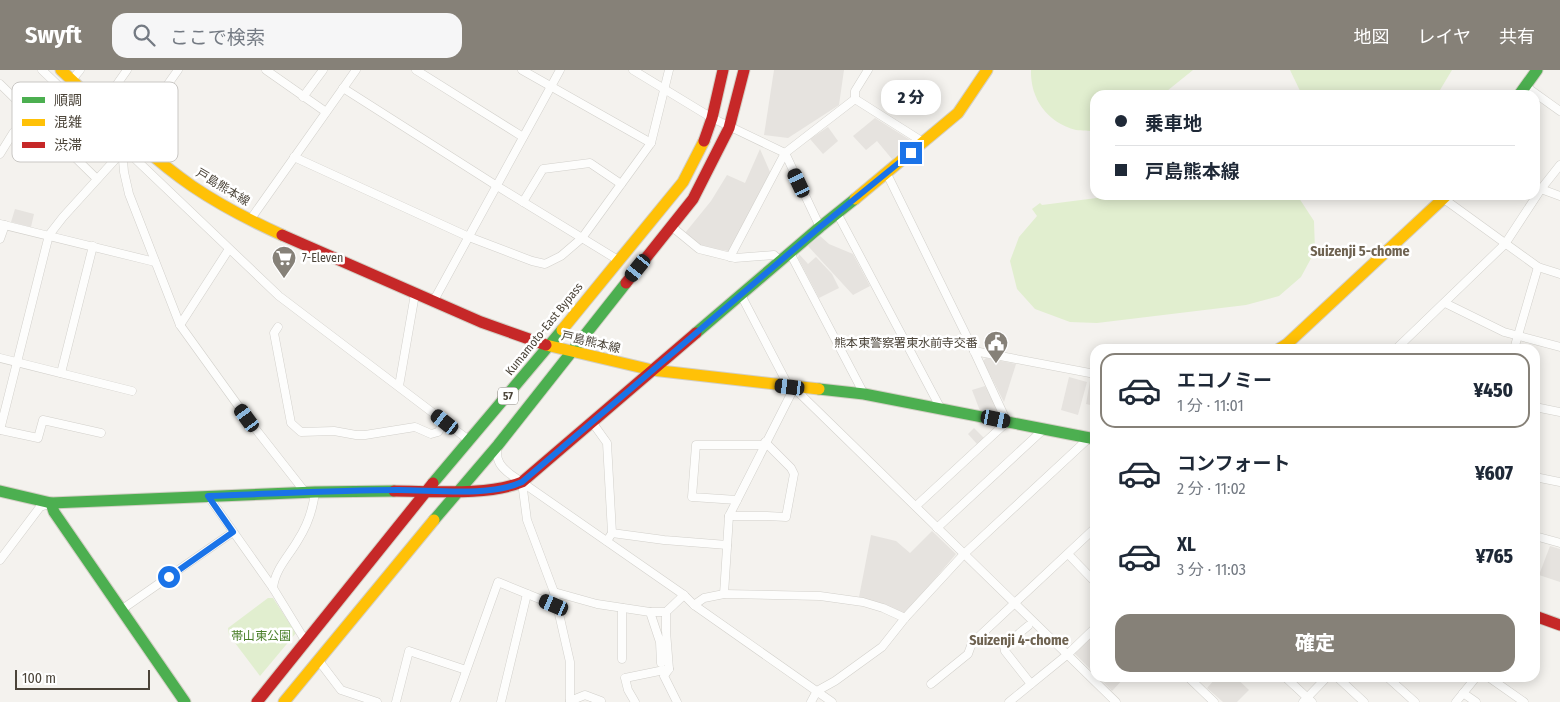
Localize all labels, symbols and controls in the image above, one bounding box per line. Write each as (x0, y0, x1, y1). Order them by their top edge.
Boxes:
search box (112, 13, 462, 58)
text: Swyft (25, 21, 82, 49)
icon: search (130, 21, 158, 49)
text: ここで検索 (170, 26, 265, 49)
text: 地図 (1354, 26, 1390, 48)
text: レイヤ (1418, 26, 1471, 48)
text: 共有 (1499, 26, 1535, 48)
callout: 2 分 (881, 81, 941, 116)
legend (12, 82, 178, 162)
text: 2 分 (898, 88, 924, 107)
text: 順調 (54, 92, 82, 109)
text: 乗車地 (1145, 112, 1202, 135)
text: 混雑 (54, 114, 82, 131)
text: 渋滞 (54, 137, 82, 154)
route end (900, 142, 922, 164)
text: 戸島熊本線 (1145, 160, 1240, 183)
street label: 戸島熊本線 (194, 166, 252, 208)
car (785, 166, 812, 200)
district label: Suizenji 5-chome (1310, 243, 1410, 260)
supermarket icon: 7-Eleven (271, 245, 297, 279)
place label: 7-Eleven (302, 251, 343, 265)
car (622, 252, 653, 284)
street label: Kumamoto-East Bypass (502, 280, 586, 378)
street label: 戸島熊本線 (560, 328, 622, 356)
public building icon: 熊本東警察署東水前寺交番 (983, 330, 1009, 364)
place label: 熊本東警察署東水前寺交番 (834, 336, 978, 350)
icon: car (1117, 368, 1162, 413)
text: エコノミー (1177, 369, 1272, 392)
car (774, 378, 805, 396)
text: ¥450 (1474, 379, 1513, 402)
road number: 57 (498, 388, 518, 404)
text: 1 分 · 11:01 (1177, 396, 1244, 415)
car (232, 401, 261, 435)
car (428, 407, 461, 437)
car (979, 409, 1012, 429)
icon: car (1117, 451, 1162, 496)
text: コンフォート (1177, 452, 1290, 475)
text: ¥607 (1475, 462, 1513, 485)
text: 2 分 · 11:02 (1177, 479, 1246, 498)
text: XL (1177, 533, 1196, 556)
icon: car (1117, 534, 1162, 579)
text: ¥765 (1476, 545, 1513, 568)
text: 3 分 · 11:03 (1177, 560, 1246, 579)
route start (158, 566, 180, 588)
car (537, 592, 570, 618)
button: 確定 (1115, 614, 1515, 672)
park label: 帯山東公園 (231, 629, 291, 643)
district label: Suizenji 4-chome (969, 632, 1069, 649)
scale bar (15, 667, 150, 690)
text: 100 m (22, 670, 56, 687)

